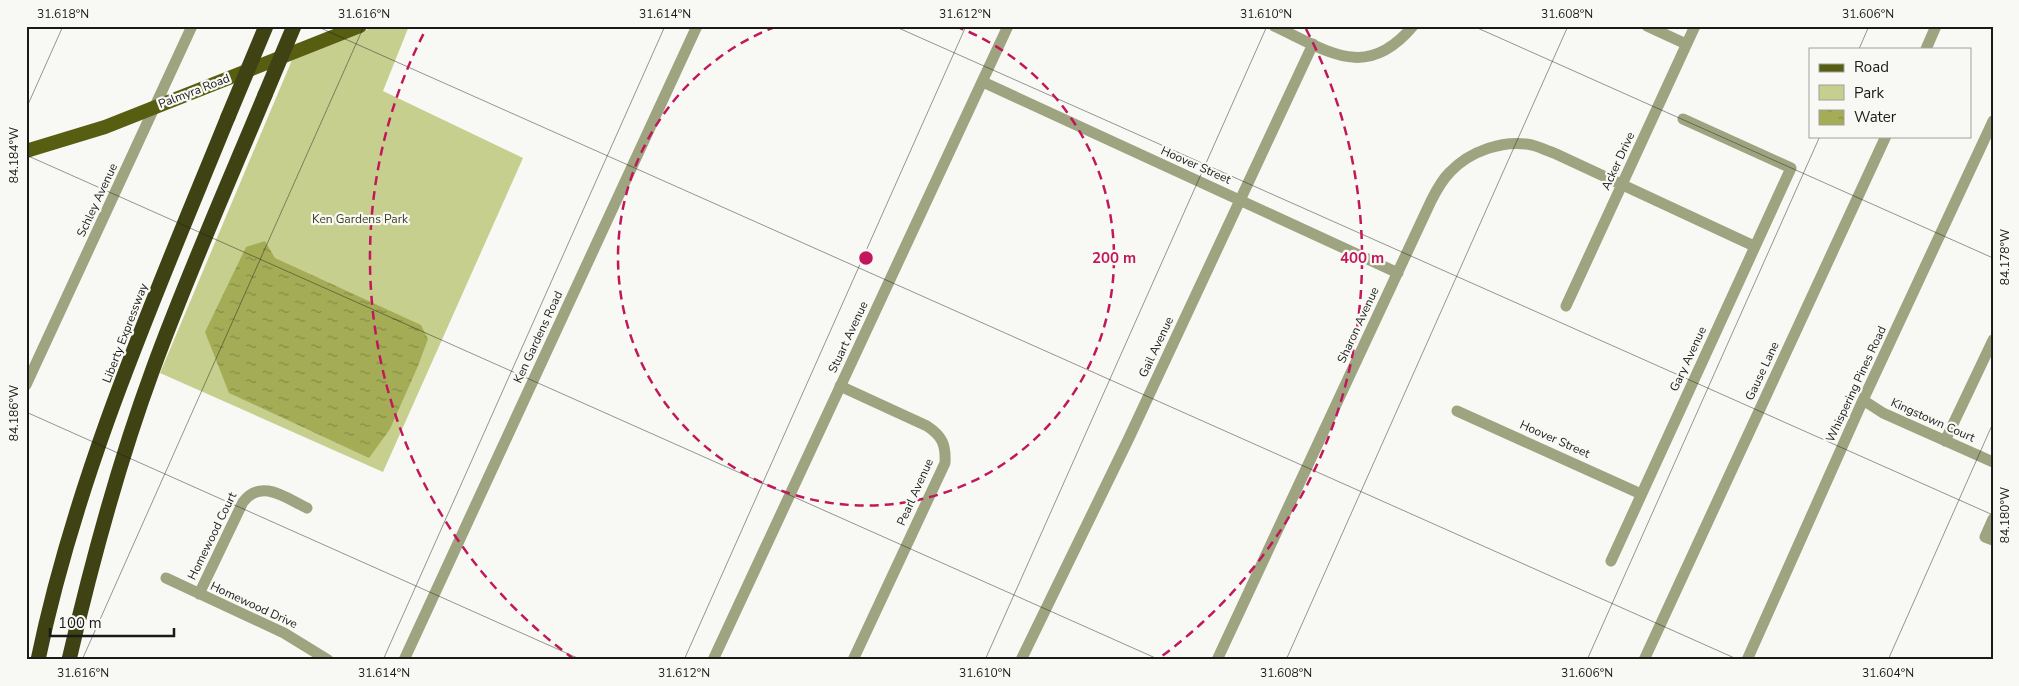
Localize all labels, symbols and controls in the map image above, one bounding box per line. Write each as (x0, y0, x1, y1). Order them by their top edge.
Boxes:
text: 31.618°N (37, 6, 89, 22)
text: 31.616°N (338, 6, 390, 22)
text: 31.614°N (639, 6, 691, 22)
text: 31.612°N (939, 6, 991, 22)
text: 31.610°N (1240, 6, 1292, 22)
text: 31.608°N (1541, 6, 1593, 22)
text: 31.606°N (1842, 6, 1894, 22)
legend (1809, 48, 1972, 138)
text: Road (1854, 57, 1889, 77)
street label: Palmyra Road (156, 70, 232, 112)
text: Park (1854, 83, 1884, 103)
text: Water (1854, 107, 1897, 127)
text: 84.184°W (6, 127, 22, 183)
street label: Acker Drive (1598, 129, 1638, 193)
street label: Hoover Street (1158, 142, 1234, 188)
street label: Schley Avenue (73, 161, 121, 239)
park label: Ken Gardens Park (312, 211, 409, 227)
text: 84.178°W (1997, 229, 2013, 285)
text: 200 m (1092, 248, 1136, 268)
text: 400 m (1340, 248, 1384, 268)
centre of rings (857, 249, 875, 267)
street label: Liberty Expressway (99, 280, 152, 385)
street label: Sharon Avenue (1333, 284, 1383, 366)
street label: Ken Gardens Road (510, 288, 566, 386)
street label: Stuart Avenue (824, 299, 872, 375)
street label: Gail Avenue (1135, 314, 1177, 380)
street label: Whispering Pines Road (1822, 323, 1890, 445)
street label: Gary Avenue (1666, 324, 1710, 394)
street label: Gause Lane (1741, 339, 1783, 403)
text: 84.186°W (6, 385, 22, 441)
street label: Kingstown Court (1888, 394, 1978, 446)
street label: Hoover Street (1517, 416, 1593, 462)
street label: Pearl Avenue (893, 456, 937, 528)
text: 84.180°W (1997, 487, 2013, 543)
street label: Homewood Court (184, 489, 241, 583)
street label: Homewood Drive (208, 578, 300, 632)
scale bar (50, 606, 174, 638)
text: 100 m (58, 613, 102, 633)
text: 31.616°N (57, 665, 109, 681)
text: 31.614°N (358, 665, 410, 681)
text: 31.612°N (658, 665, 710, 681)
text: 31.610°N (959, 665, 1011, 681)
text: 31.608°N (1260, 665, 1312, 681)
text: 31.606°N (1561, 665, 1613, 681)
text: 31.604°N (1862, 665, 1914, 681)

